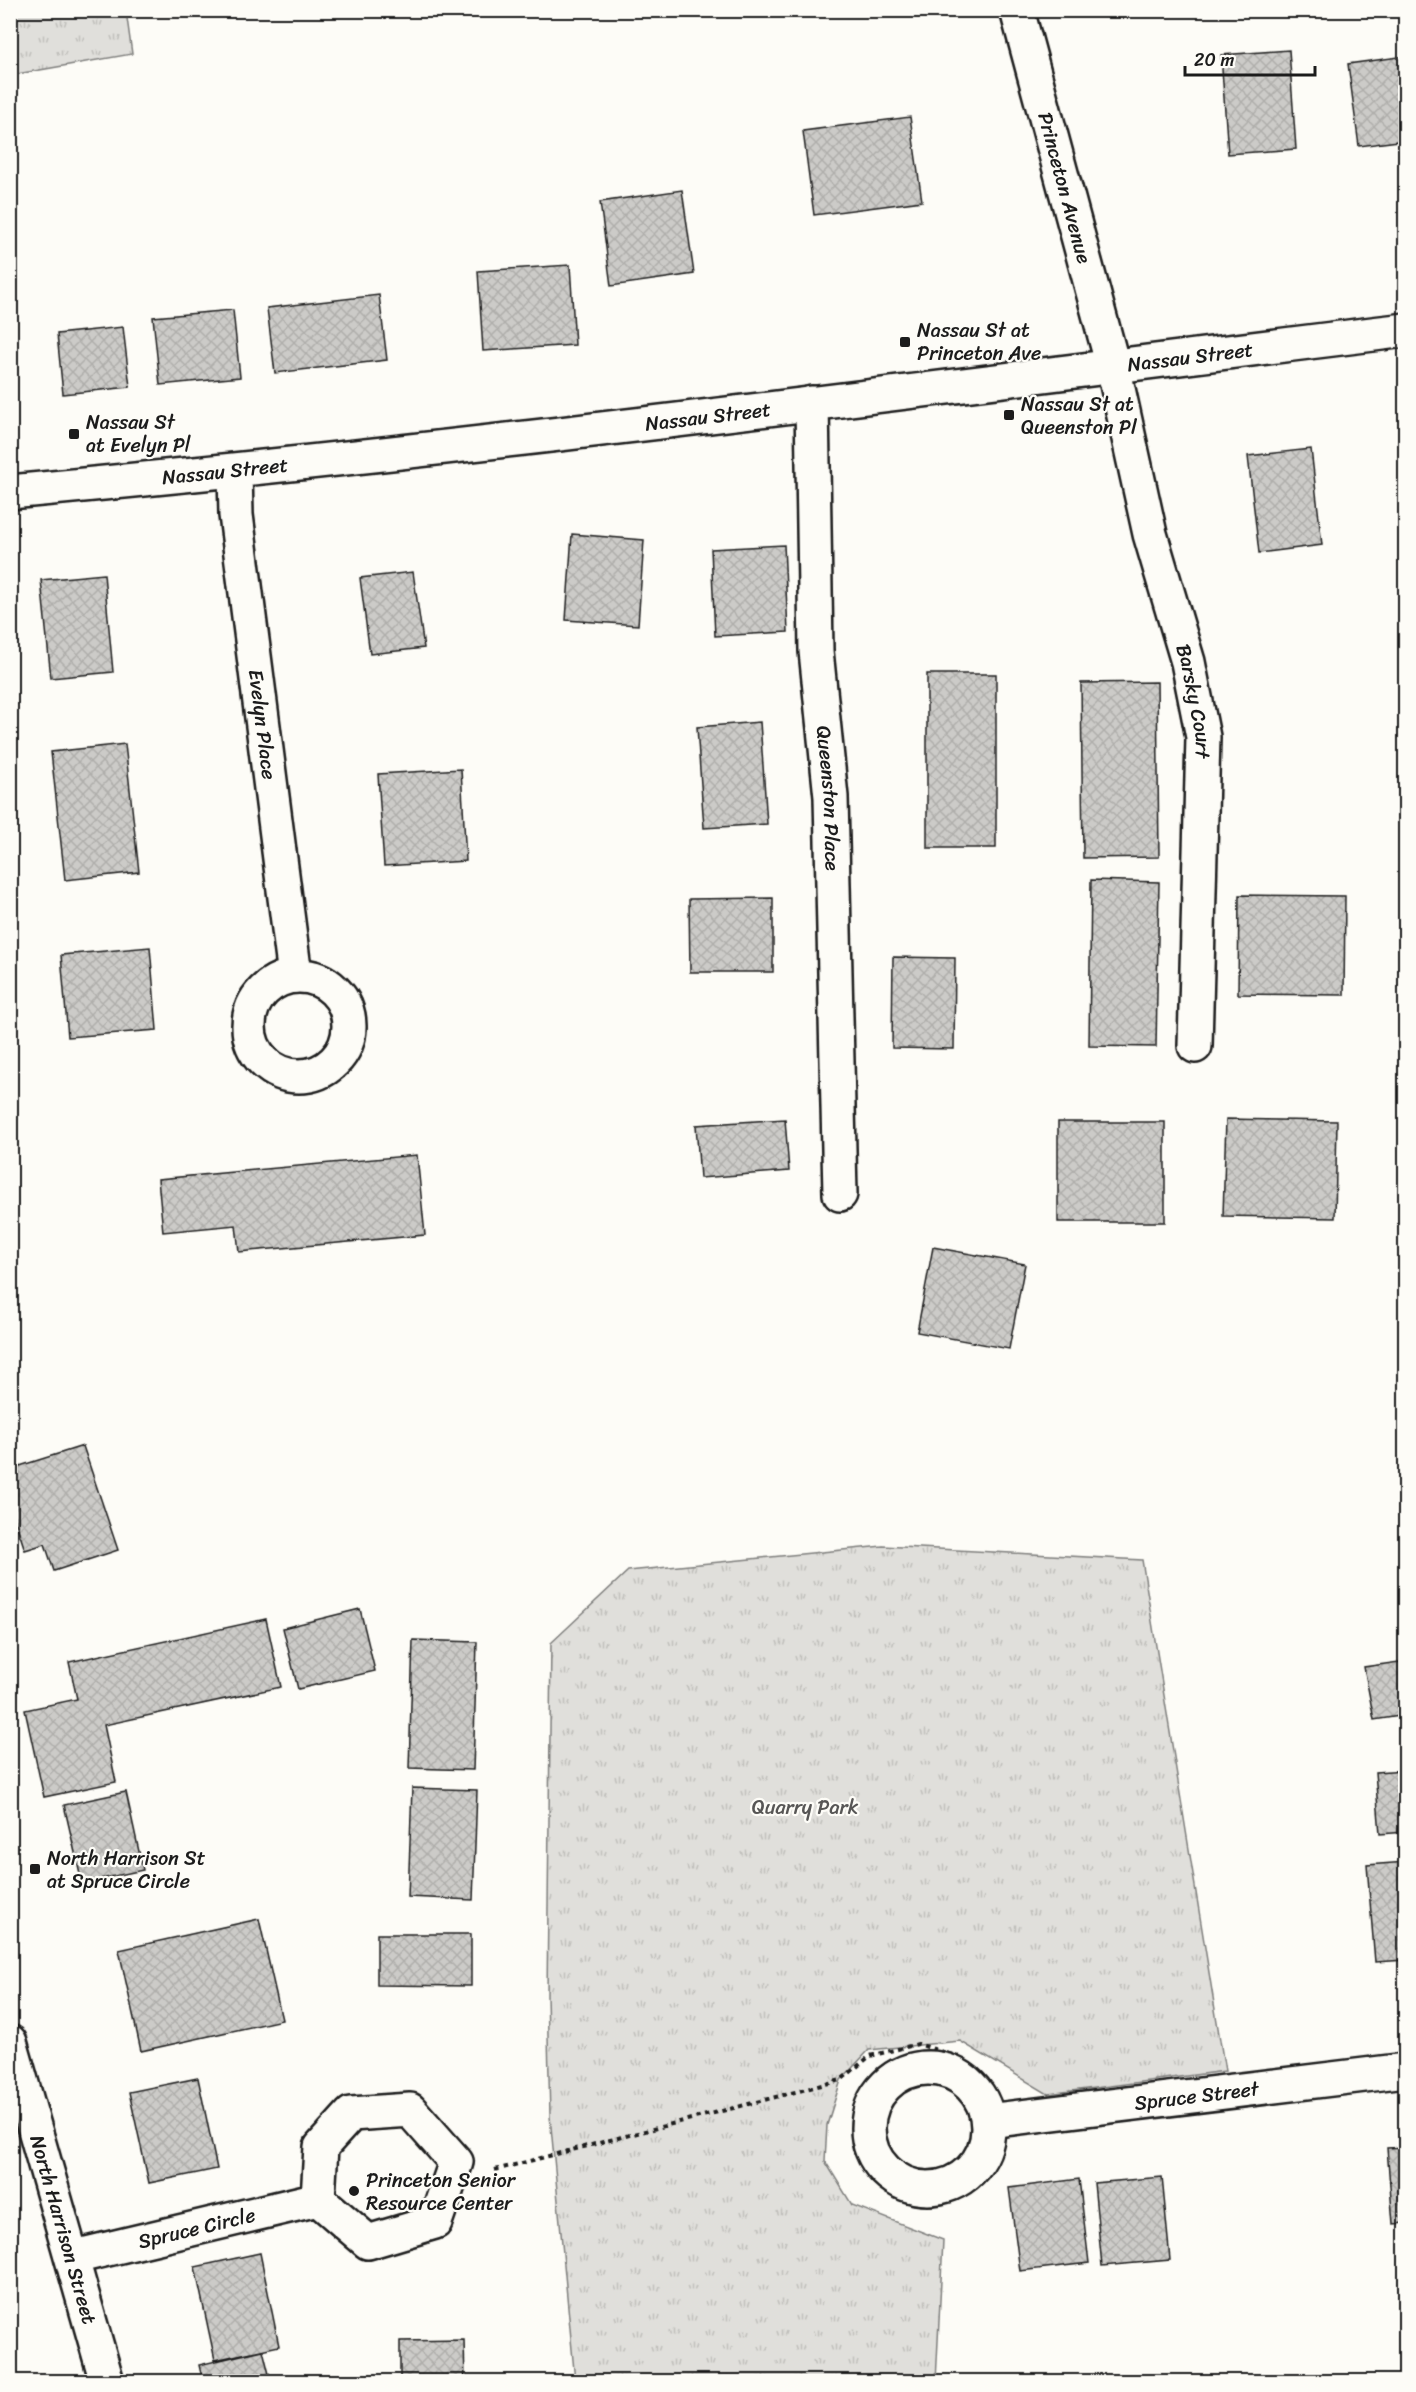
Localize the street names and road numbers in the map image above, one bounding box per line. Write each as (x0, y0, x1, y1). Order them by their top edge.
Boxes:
street label: Princeton Avenue (1028, 108, 1102, 268)
street label: Nassau Street (1125, 332, 1255, 382)
street label: Nassau Street (643, 391, 773, 441)
street label: Nassau Street (160, 447, 290, 495)
street label: Barsky Court (1166, 640, 1221, 760)
street label: Evelyn Place (238, 667, 287, 781)
street label: Queenston Place (806, 724, 850, 872)
street label: Spruce Street (1132, 2071, 1262, 2121)
street label: North Harrison Street (20, 2131, 107, 2329)
street label: Spruce Circle (134, 2197, 259, 2259)

